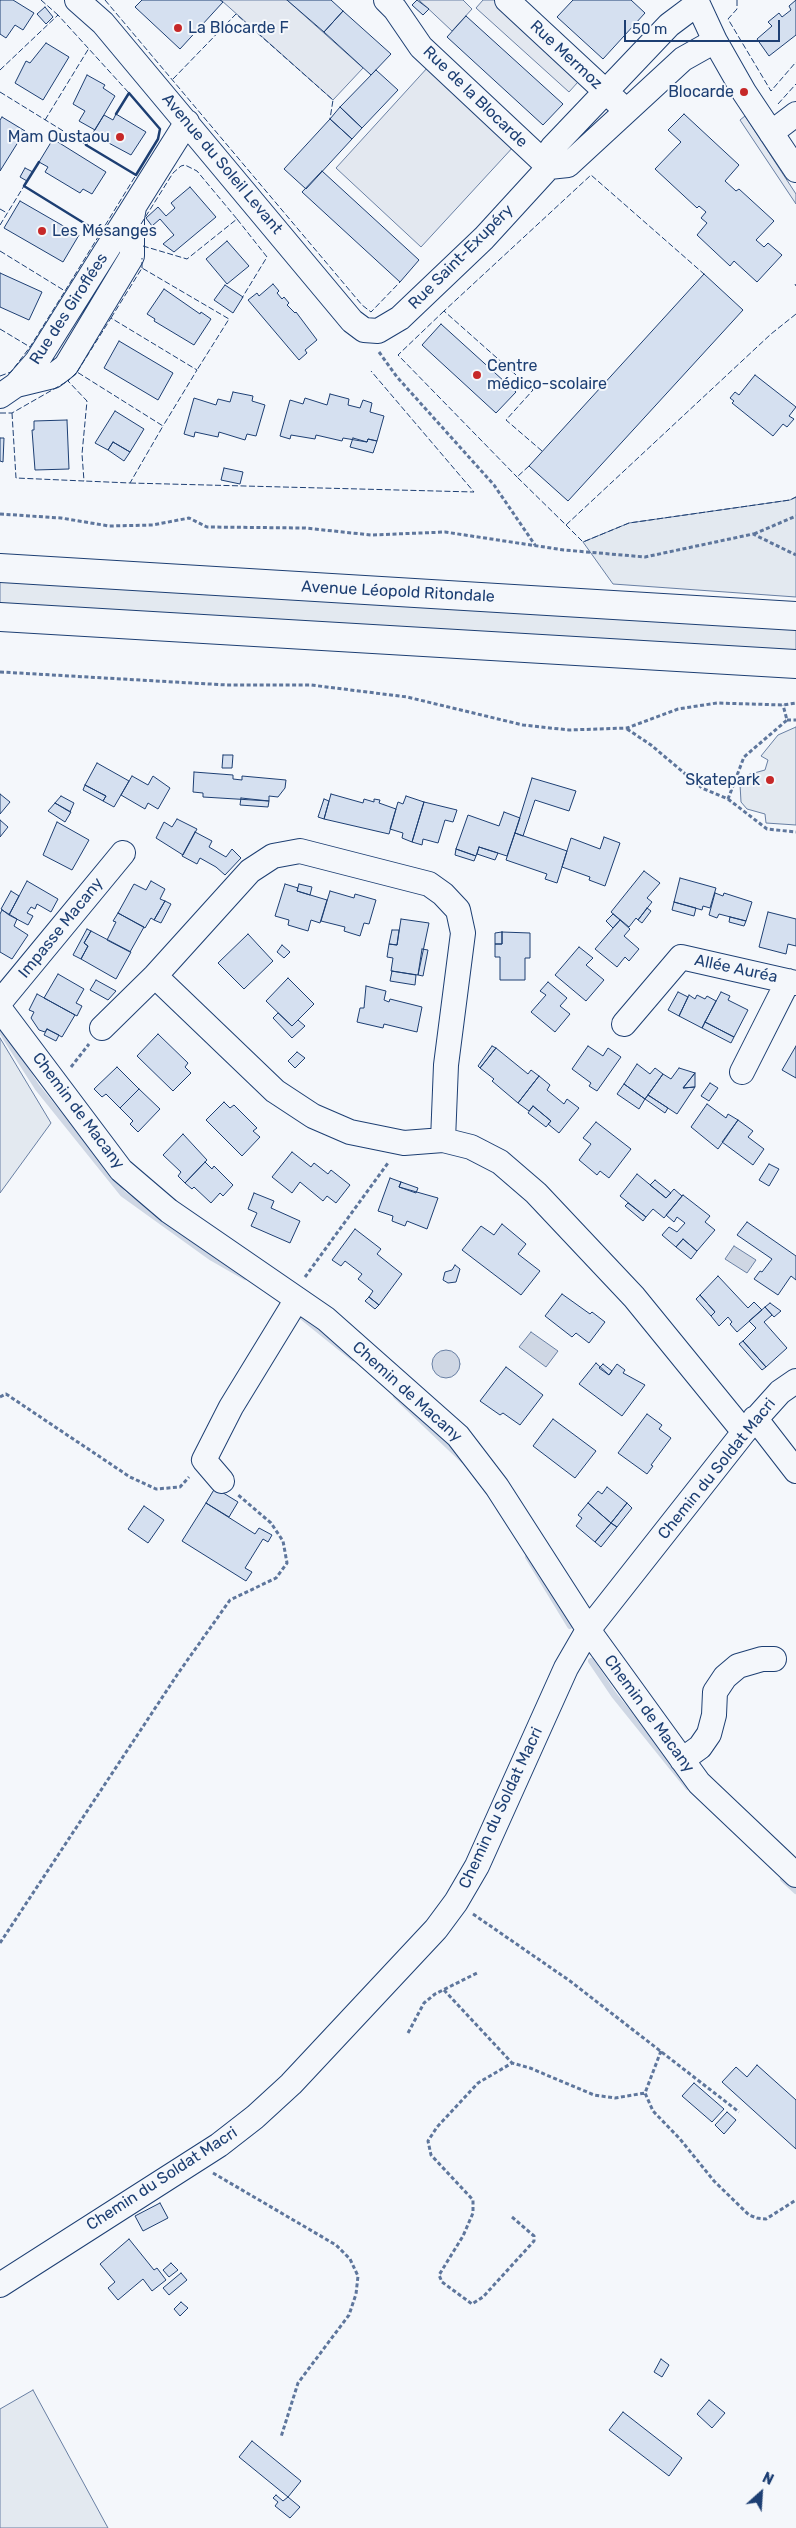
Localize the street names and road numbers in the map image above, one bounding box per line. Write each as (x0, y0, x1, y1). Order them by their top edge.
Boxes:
street label: Rue Mermoz (526, 17, 606, 93)
street label: Rue de la Blocarde (419, 42, 531, 152)
street label: Avenue du Soleil Levant (158, 90, 286, 238)
street label: Rue Saint-Exupéry (405, 201, 517, 313)
street label: Rue des Giroflées (26, 250, 112, 368)
street label: Avenue Léopold Ritondale (301, 577, 495, 607)
street label: Impasse Macany (15, 874, 107, 982)
street label: Allée Auréa (693, 951, 779, 987)
street label: Chemin de Macany (28, 1049, 128, 1173)
street label: Chemin de Macany (348, 1338, 466, 1446)
street label: Chemin du Soldat Macri (654, 1395, 780, 1543)
street label: Chemin de Macany (600, 1651, 698, 1777)
street label: Chemin du Soldat Macri (455, 1724, 547, 1892)
street label: Chemin du Soldat Macri (83, 2123, 241, 2235)

